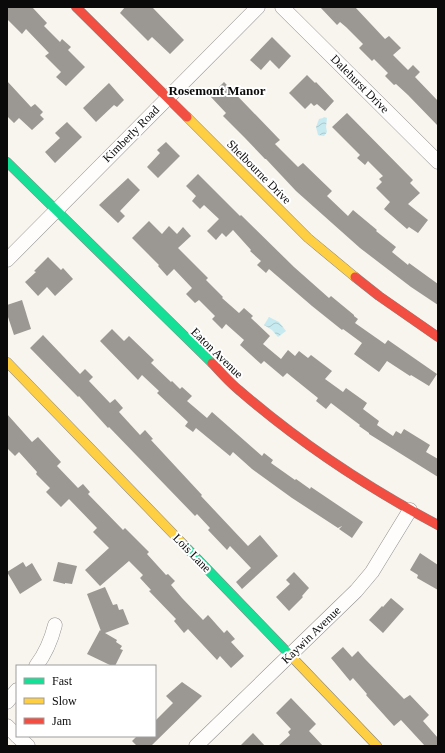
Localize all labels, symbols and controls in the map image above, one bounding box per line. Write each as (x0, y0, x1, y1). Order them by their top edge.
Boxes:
street label: Dalehurst Drive (328, 52, 392, 116)
district label: Rosemont Manor (168, 83, 266, 98)
street label: Kimberly Road (100, 103, 162, 165)
street label: Shelbourne Drive (224, 137, 294, 207)
street label: Eaton Avenue (188, 325, 246, 381)
street label: Lois Lane (170, 531, 214, 575)
street label: Kaywin Avenue (279, 603, 343, 667)
legend (16, 665, 156, 737)
text: Fast (52, 674, 73, 688)
text: Slow (52, 694, 77, 708)
text: Jam (52, 714, 72, 728)

